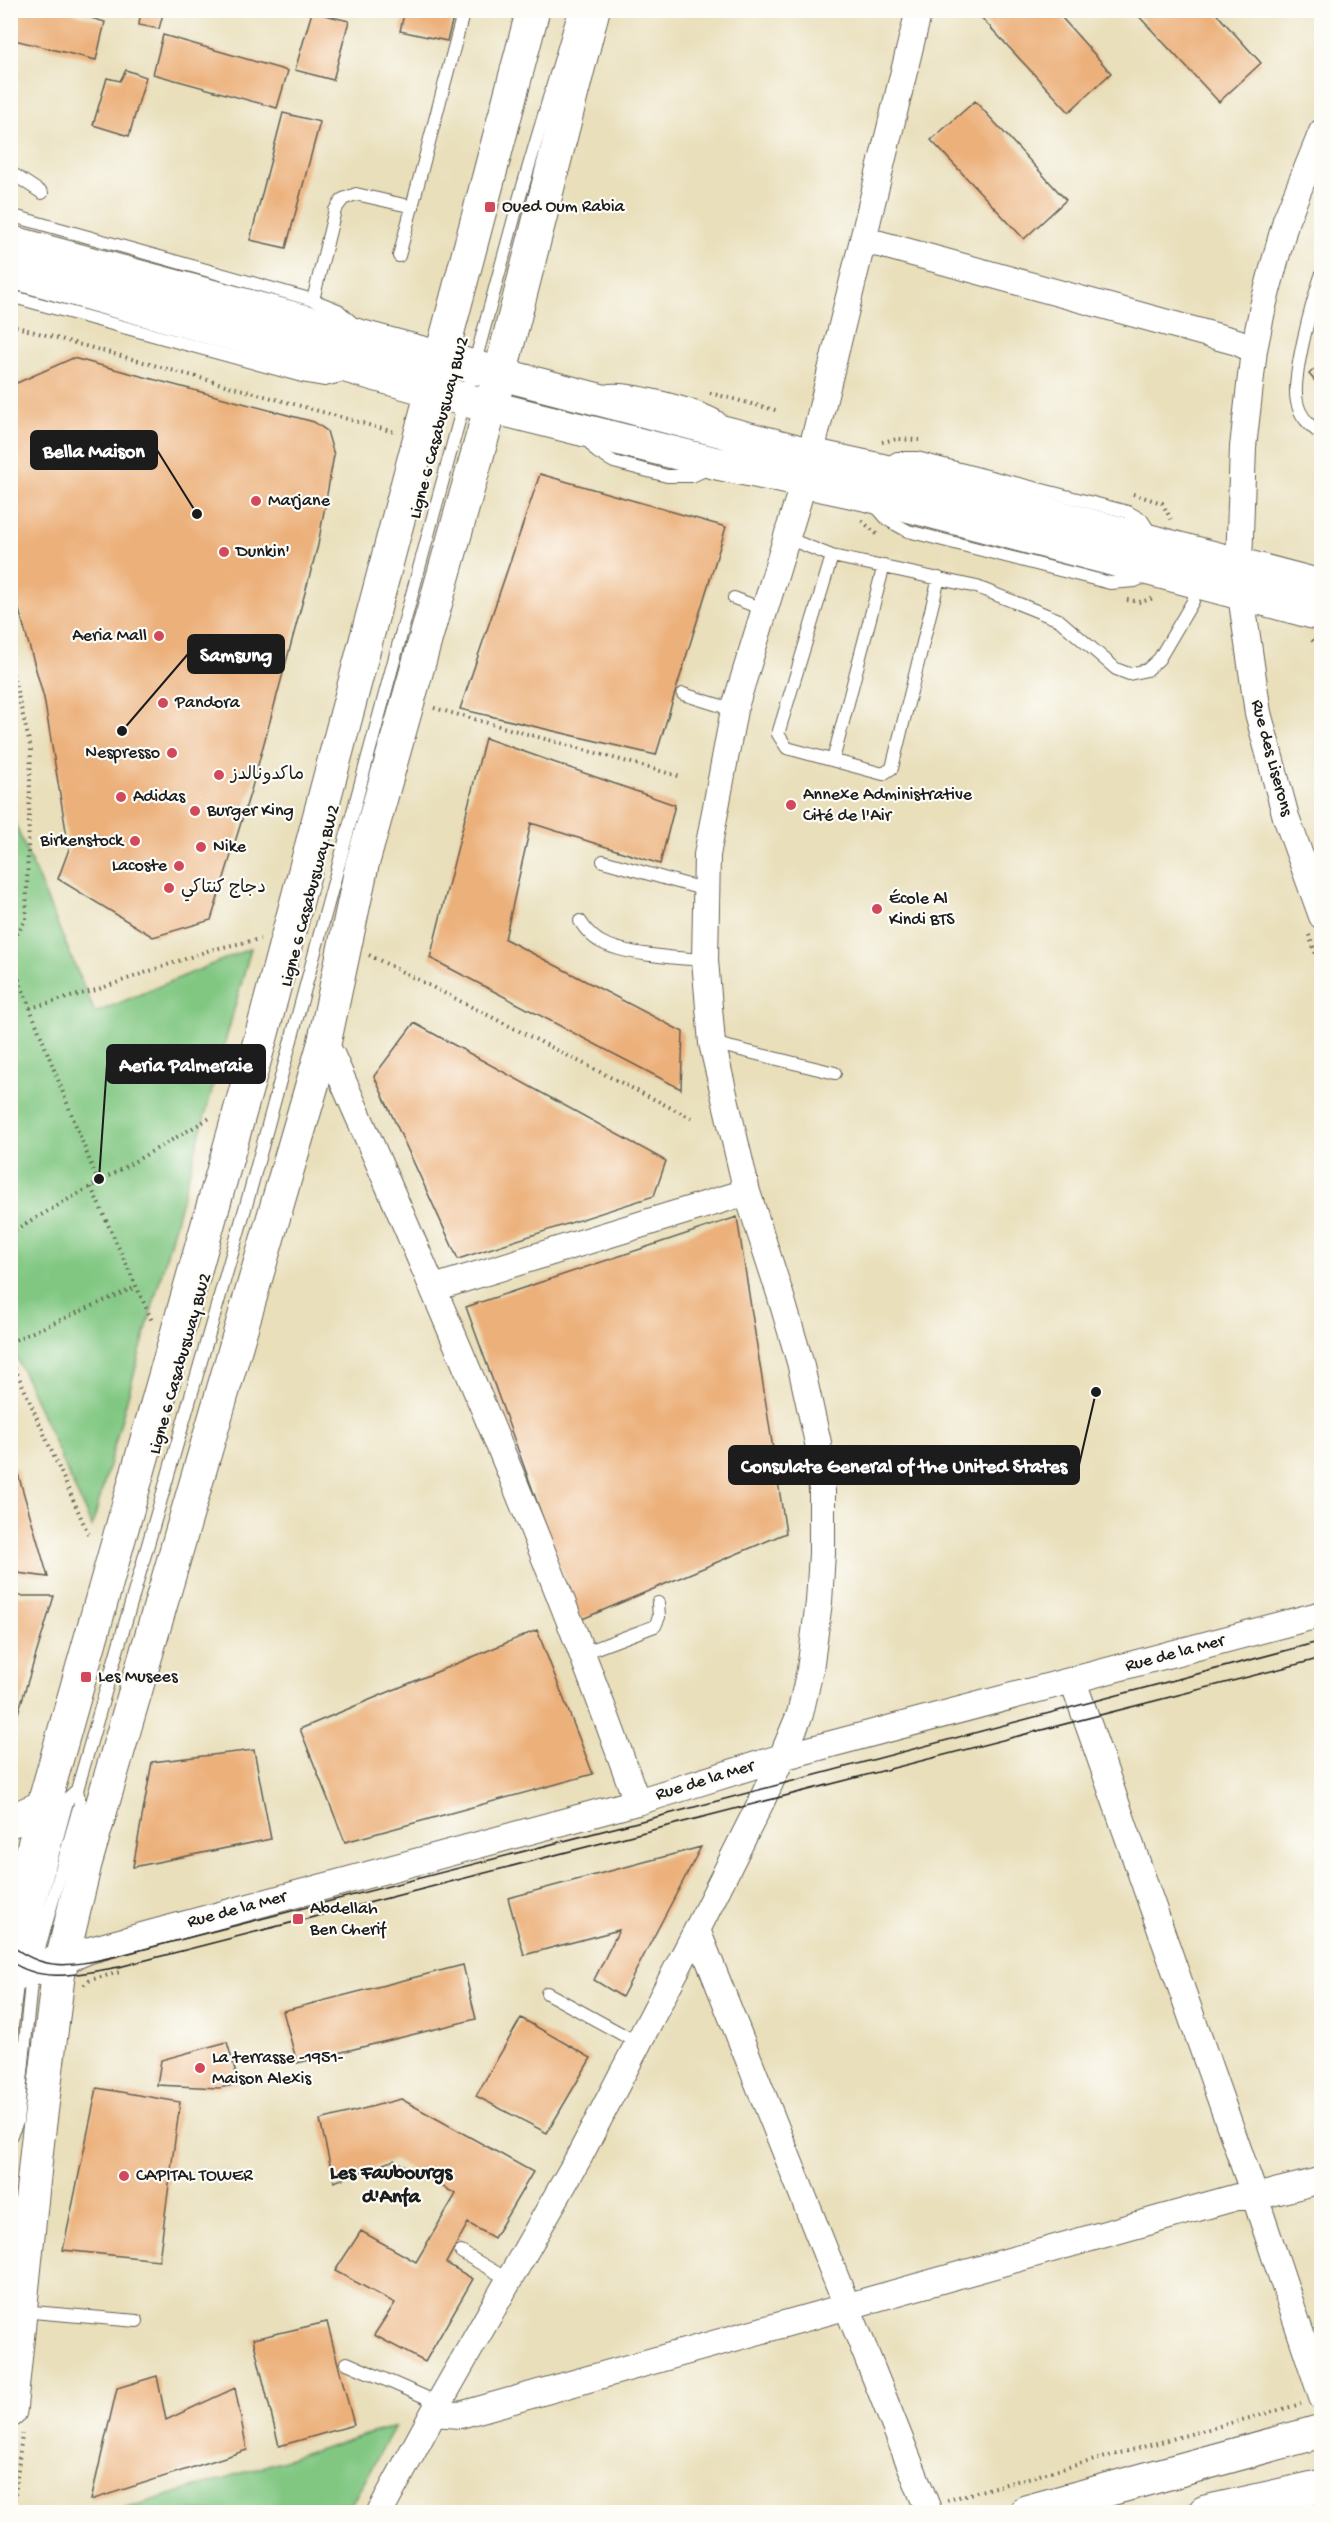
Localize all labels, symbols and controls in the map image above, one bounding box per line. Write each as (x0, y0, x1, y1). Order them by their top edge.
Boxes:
place label: Oued Oum Rabia (502, 197, 626, 218)
marker: Oued Oum Rabia (483, 200, 497, 214)
street label: Ligne 6 Casabusway BW2 (406, 335, 474, 521)
callout: Bella Maison (31, 431, 157, 469)
text: Bella Maison (42, 442, 145, 465)
place label: Marjane (268, 491, 331, 512)
marker: Marjane (249, 494, 263, 508)
place label: Dunkin' (235, 542, 290, 563)
marker: Dunkin' (217, 545, 231, 559)
place label: Aeria Mall (72, 626, 147, 647)
marker: Aeria Mall (152, 629, 166, 643)
callout: Samsung (188, 635, 284, 673)
text: Samsung (200, 646, 272, 669)
place label: Pandora (174, 693, 241, 714)
marker: Pandora (156, 696, 170, 710)
street label: Rue des Liserons (1245, 698, 1297, 820)
place label: Nespresso (85, 743, 160, 764)
marker: Nespresso (165, 746, 179, 760)
place label: ماكدونالدز (229, 765, 304, 786)
marker: ماكدونالدز (212, 768, 226, 782)
place label: Annexe Administrative Cité de l'Air (803, 785, 973, 827)
place label: Adidas (133, 787, 187, 808)
marker: Adidas (114, 790, 128, 804)
marker: Annexe Administrative Cité de l'Air (784, 798, 798, 812)
place label: Burger King (206, 801, 294, 822)
street label: Ligne 6 Casabusway BW2 (277, 803, 345, 989)
marker: Burger King (188, 804, 202, 818)
place label: Birkenstock (39, 831, 125, 852)
marker: Birkenstock (128, 834, 142, 848)
place label: Nike (213, 837, 247, 858)
marker: Nike (194, 840, 208, 854)
place label: Lacoste (112, 856, 168, 877)
marker: Lacoste (172, 859, 186, 873)
place label: دجاج كنتاكي (181, 878, 266, 902)
marker: دجاج كنتاكي (162, 881, 176, 895)
place label: École Al Kindi BTS (889, 889, 955, 931)
marker: École Al Kindi BTS (870, 902, 884, 916)
callout: Aeria Palmeraie (107, 1045, 265, 1083)
text: Aeria Palmeraie (118, 1056, 253, 1079)
street label: Ligne 6 Casabusway BW2 (145, 1271, 217, 1457)
callout: Consulate General of the United States (729, 1446, 1079, 1484)
text: Consulate General of the United States (740, 1457, 1069, 1480)
street label: Rue de la Mer (1123, 1630, 1229, 1677)
place label: Les Musees (98, 1667, 179, 1688)
marker: Les Musees (79, 1670, 93, 1684)
street label: Rue de la Mer (653, 1756, 758, 1806)
street label: Rue de la Mer (185, 1886, 291, 1933)
place label: Abdellah Ben Cherif (309, 1899, 387, 1941)
marker: Abdellah Ben Cherif (291, 1912, 305, 1926)
place label: La terrasse -1951- Maison Alexis (212, 2048, 344, 2090)
marker: La terrasse -1951- Maison Alexis (193, 2061, 207, 2075)
district label: Les Faubourgs d'Anfa (330, 2162, 453, 2211)
place label: CAPITAL TOWER (136, 2166, 253, 2187)
marker: CAPITAL TOWER (117, 2169, 131, 2183)

